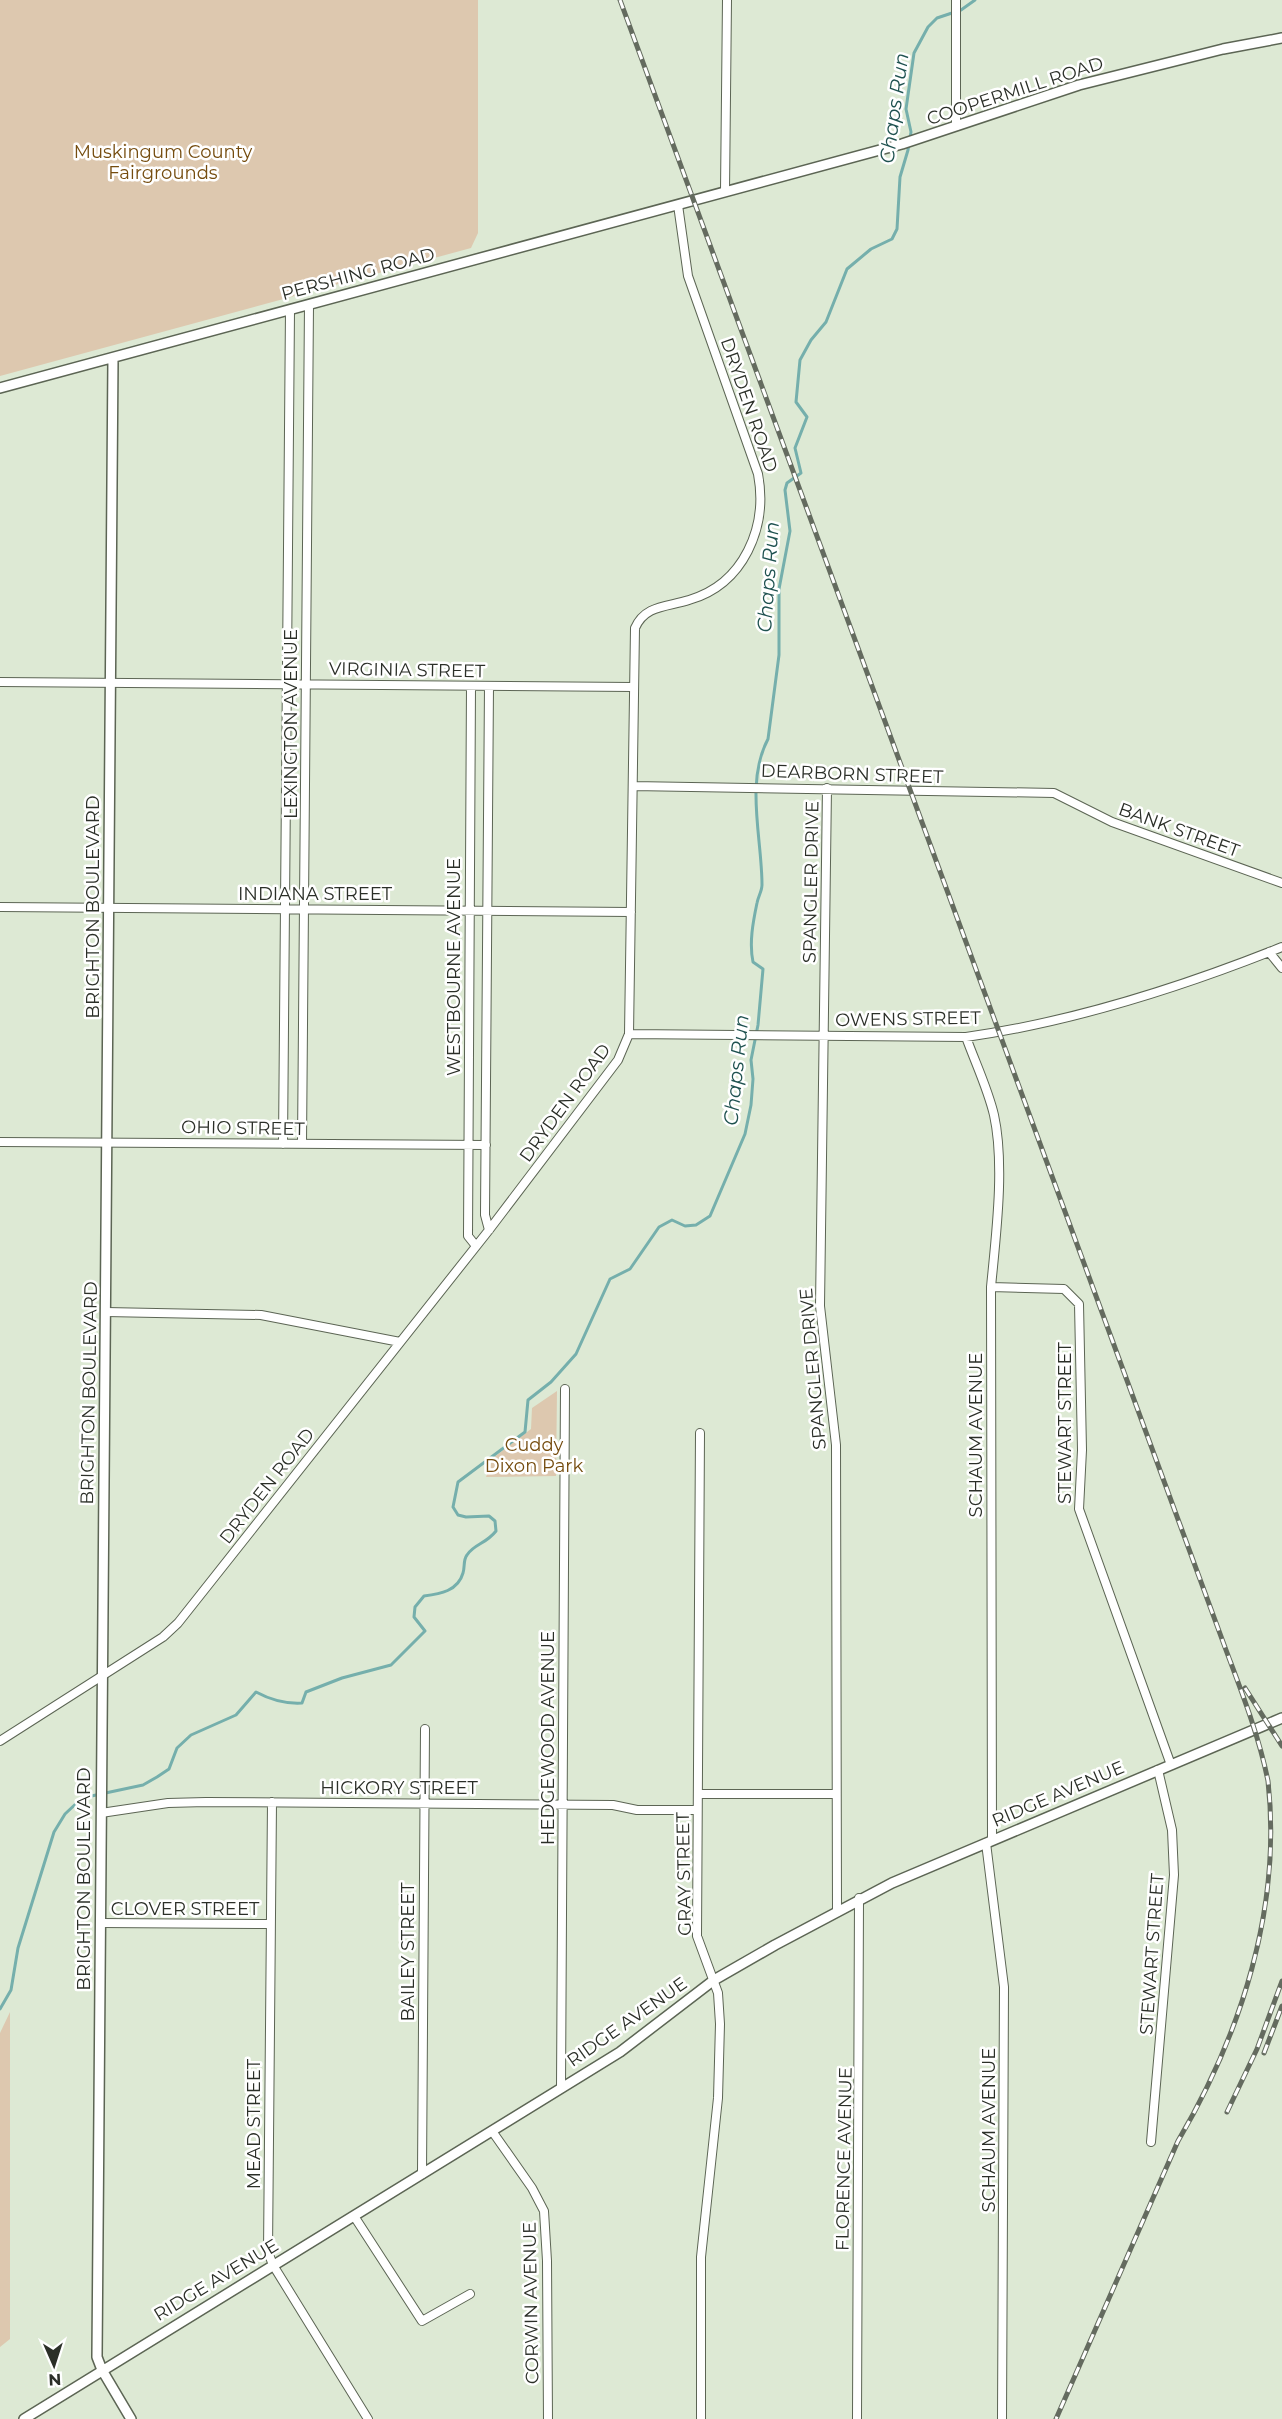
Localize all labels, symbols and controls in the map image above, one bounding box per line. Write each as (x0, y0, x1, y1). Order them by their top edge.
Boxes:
water label: Chaps Run (874, 51, 914, 165)
street label: COOPERMILL ROAD (924, 52, 1106, 130)
park label: Muskingum County Fairgrounds (74, 141, 252, 184)
street label: PERSHING ROAD (279, 243, 437, 305)
street label: DRYDEN ROAD (716, 335, 782, 475)
water label: Chaps Run (752, 521, 784, 633)
street label: LEXINGTON AVENUE (280, 629, 302, 819)
street label: VIRGINIA STREET (329, 658, 486, 682)
street label: DEARBORN STREET (760, 760, 944, 788)
street label: BRIGHTON BOULEVARD (82, 795, 104, 1019)
street label: BANK STREET (1115, 798, 1243, 862)
street label: SPANGLER DRIVE (799, 801, 823, 963)
street label: WESTBOURNE AVENUE (443, 858, 465, 1076)
street label: INDIANA STREET (238, 883, 393, 905)
street label: OWENS STREET (835, 1007, 982, 1031)
water label: Chaps Run (718, 1013, 754, 1127)
street label: DRYDEN ROAD (515, 1040, 615, 1166)
street label: OHIO STREET (181, 1116, 306, 1140)
street label: BRIGHTON BOULEVARD (76, 1281, 102, 1505)
street label: SPANGLER DRIVE (795, 1287, 831, 1451)
street label: STEWART STREET (1054, 1341, 1076, 1504)
street label: SCHAUM AVENUE (965, 1353, 987, 1517)
street label: DRYDEN ROAD (215, 1424, 319, 1548)
park label: Cuddy Dixon Park (485, 1434, 583, 1477)
street label: HEDGEWOOD AVENUE (537, 1631, 559, 1845)
street label: RIDGE AVENUE (989, 1756, 1127, 1832)
street label: BRIGHTON BOULEVARD (73, 1767, 95, 1991)
street label: HICKORY STREET (320, 1777, 478, 1799)
street label: GRAY STREET (672, 1811, 696, 1936)
street label: STEWART STREET (1135, 1872, 1169, 2036)
street label: BAILEY STREET (397, 1882, 419, 2022)
street label: CLOVER STREET (111, 1898, 260, 1920)
street label: RIDGE AVENUE (563, 1972, 691, 2072)
street label: SCHAUM AVENUE (978, 2048, 1000, 2212)
street label: MEAD STREET (243, 2058, 265, 2189)
street label: FLORENCE AVENUE (831, 2067, 857, 2251)
street label: CORWIN AVENUE (519, 2222, 543, 2384)
street label: RIDGE AVENUE (150, 2234, 282, 2326)
north arrow (24, 2335, 84, 2395)
text: N (48, 2370, 62, 2389)

